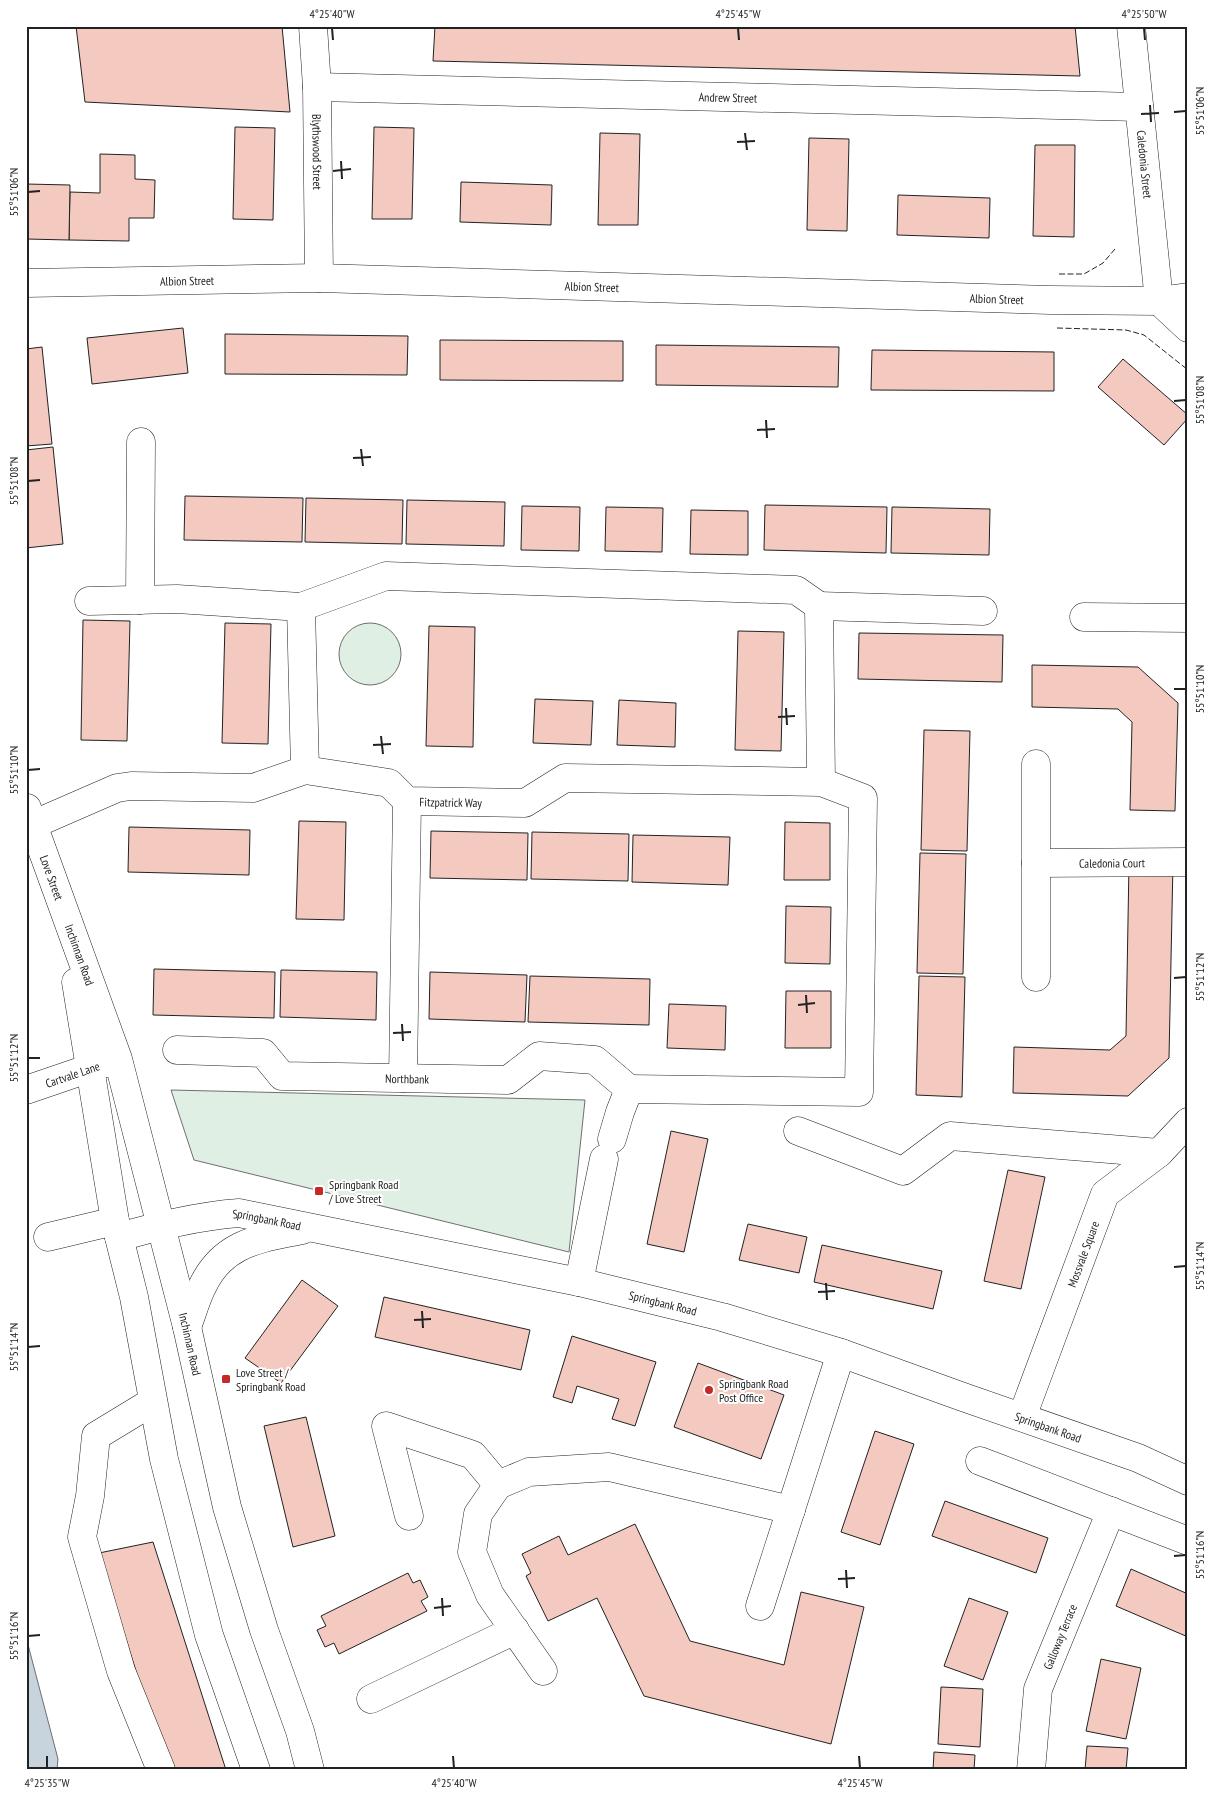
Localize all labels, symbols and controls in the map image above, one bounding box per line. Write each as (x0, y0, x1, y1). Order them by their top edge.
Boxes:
text: 4°25'40"W (309, 6, 355, 21)
text: 4°25'45"W (715, 6, 761, 21)
text: 4°25'50"W (1121, 6, 1167, 21)
text: 55°51'06"N (1192, 87, 1207, 135)
street label: Andrew Street (698, 89, 758, 105)
street label: Blythswood Street (310, 114, 326, 190)
street label: Caledonia Street (1134, 129, 1156, 200)
text: 55°51'06"N (6, 168, 21, 216)
street label: Albion Street (160, 272, 215, 288)
street label: Albion Street (565, 278, 620, 295)
street label: Albion Street (969, 290, 1025, 307)
text: 55°51'08"N (1192, 376, 1207, 424)
text: 55°51'08"N (6, 457, 21, 505)
text: 55°51'10"N (1192, 665, 1207, 713)
text: 55°51'10"N (6, 746, 21, 794)
street label: Fitzpatrick Way (419, 794, 482, 810)
street label: Love Street (37, 853, 67, 903)
street label: Caledonia Court (1079, 855, 1146, 870)
street label: Inchinnan Road (62, 922, 98, 987)
text: 55°51'12"N (1192, 953, 1207, 1001)
text: 55°51'12"N (6, 1034, 21, 1082)
street label: Cartvale Lane (43, 1058, 102, 1090)
street label: Northbank (385, 1070, 429, 1086)
place label: Springbank Road / Love Street (328, 1177, 398, 1206)
marker: Springbank Road / Love Street (313, 1185, 325, 1197)
street label: Springbank Road (232, 1205, 302, 1233)
street label: Mossvale Square (1064, 1219, 1102, 1289)
text: 55°51'14"N (1192, 1242, 1207, 1290)
street label: Springbank Road (627, 1287, 699, 1318)
street label: Inchinnan Road (176, 1311, 205, 1377)
text: 55°51'14"N (6, 1323, 21, 1371)
place label: Love Street / Springbank Road (236, 1365, 305, 1394)
marker: Love Street / Springbank Road (220, 1373, 232, 1385)
place label: Springbank Road Post Office (719, 1376, 788, 1405)
marker: Springbank Road Post Office (703, 1384, 715, 1396)
street label: Springbank Road (1013, 1408, 1084, 1445)
text: 55°51'16"N (1192, 1531, 1207, 1579)
street label: Galloway Terrace (1039, 1602, 1080, 1671)
text: 55°51'16"N (6, 1612, 21, 1660)
text: 4°25'35"W (24, 1775, 70, 1790)
text: 4°25'40"W (431, 1775, 477, 1790)
text: 4°25'45"W (837, 1775, 883, 1790)

